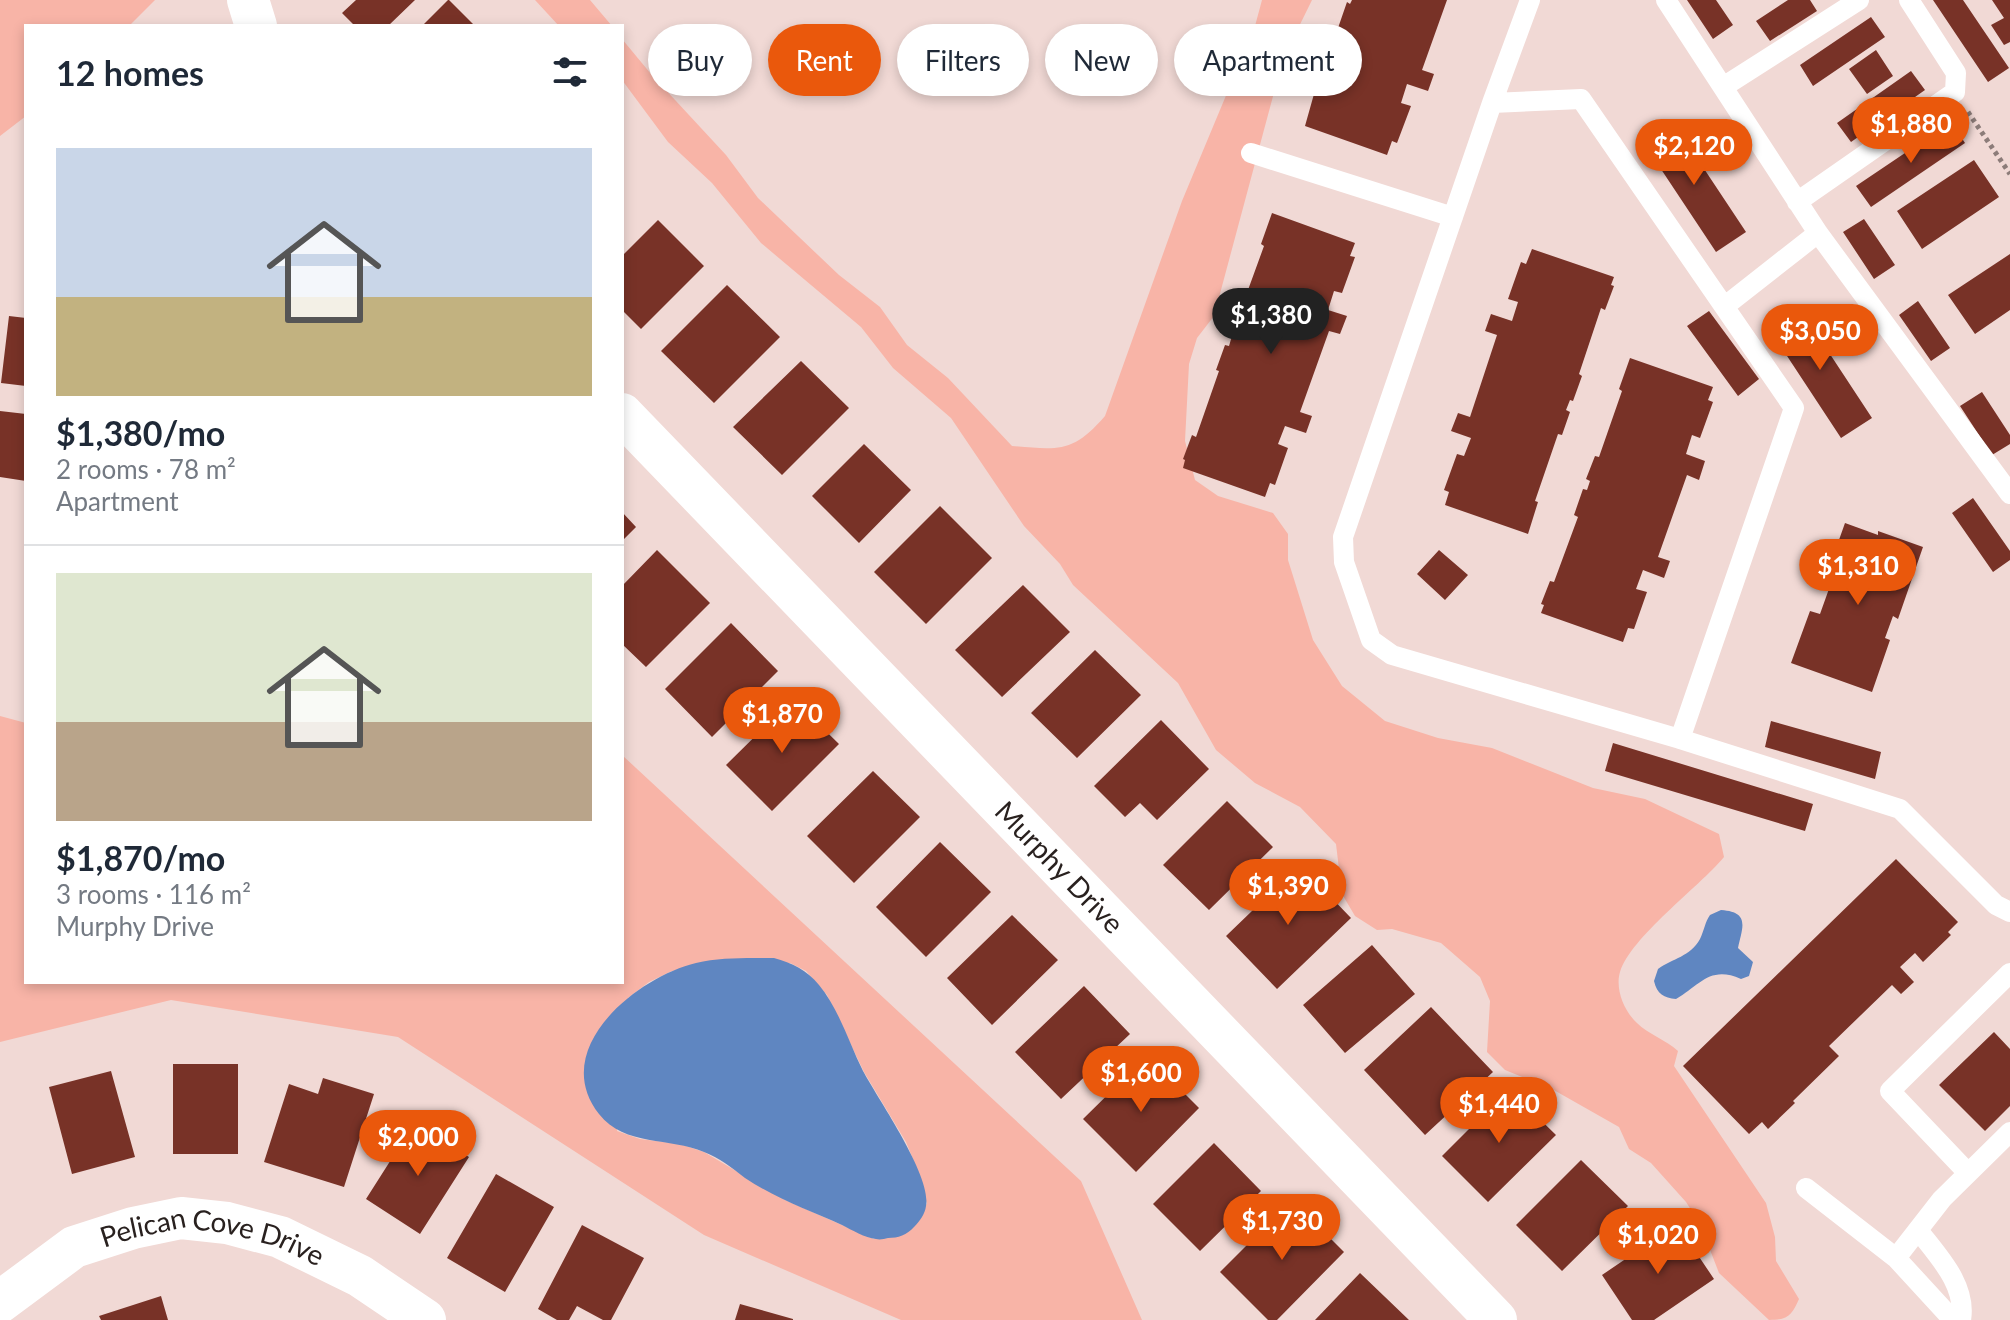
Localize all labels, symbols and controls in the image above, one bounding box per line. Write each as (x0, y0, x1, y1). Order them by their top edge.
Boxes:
chip: Buy (648, 24, 752, 96)
chip: Rent (768, 24, 881, 96)
chip: Filters (897, 24, 1029, 96)
chip: New (1045, 24, 1158, 96)
chip: Apartment (1174, 24, 1362, 96)
icon: filters (548, 50, 592, 94)
text: 12 homes (56, 52, 204, 93)
pin: $1,880 (1846, 97, 1976, 165)
text: $1,880 (1870, 107, 1952, 139)
pin: $2,120 (1629, 119, 1759, 187)
text: $2,120 (1653, 129, 1735, 161)
icon: home (252, 200, 396, 344)
pin: $1,380 (1206, 288, 1336, 356)
text: $1,380 (1230, 298, 1312, 330)
pin: $3,050 (1755, 304, 1885, 372)
text: $3,050 (1779, 314, 1861, 346)
text: $1,380/mo (56, 412, 225, 453)
text: 2 rooms · 78 m² (56, 453, 236, 485)
text: Apartment (56, 485, 179, 517)
pin: $1,310 (1793, 539, 1923, 607)
text: $1,310 (1817, 549, 1899, 581)
icon: home (252, 625, 396, 769)
pin: $1,870 (717, 687, 847, 755)
text: $1,870 (741, 697, 823, 729)
street label: Murphy Drive (989, 794, 1131, 940)
text: $1,870/mo (56, 837, 225, 878)
pin: $1,390 (1223, 859, 1353, 927)
text: $1,390 (1247, 869, 1329, 901)
text: 3 rooms · 116 m² (56, 878, 251, 910)
text: Murphy Drive (56, 910, 214, 942)
pin: $1,600 (1076, 1046, 1206, 1114)
text: $1,600 (1100, 1056, 1182, 1088)
pin: $1,440 (1434, 1077, 1564, 1145)
text: $1,440 (1458, 1087, 1540, 1119)
pin: $2,000 (353, 1110, 483, 1178)
text: $2,000 (377, 1120, 459, 1152)
pin: $1,730 (1217, 1194, 1347, 1262)
street label: Pelican Cove Drive (95, 1199, 330, 1272)
text: $1,730 (1241, 1204, 1323, 1236)
pin: $1,020 (1593, 1208, 1723, 1276)
text: $1,020 (1617, 1218, 1699, 1250)

